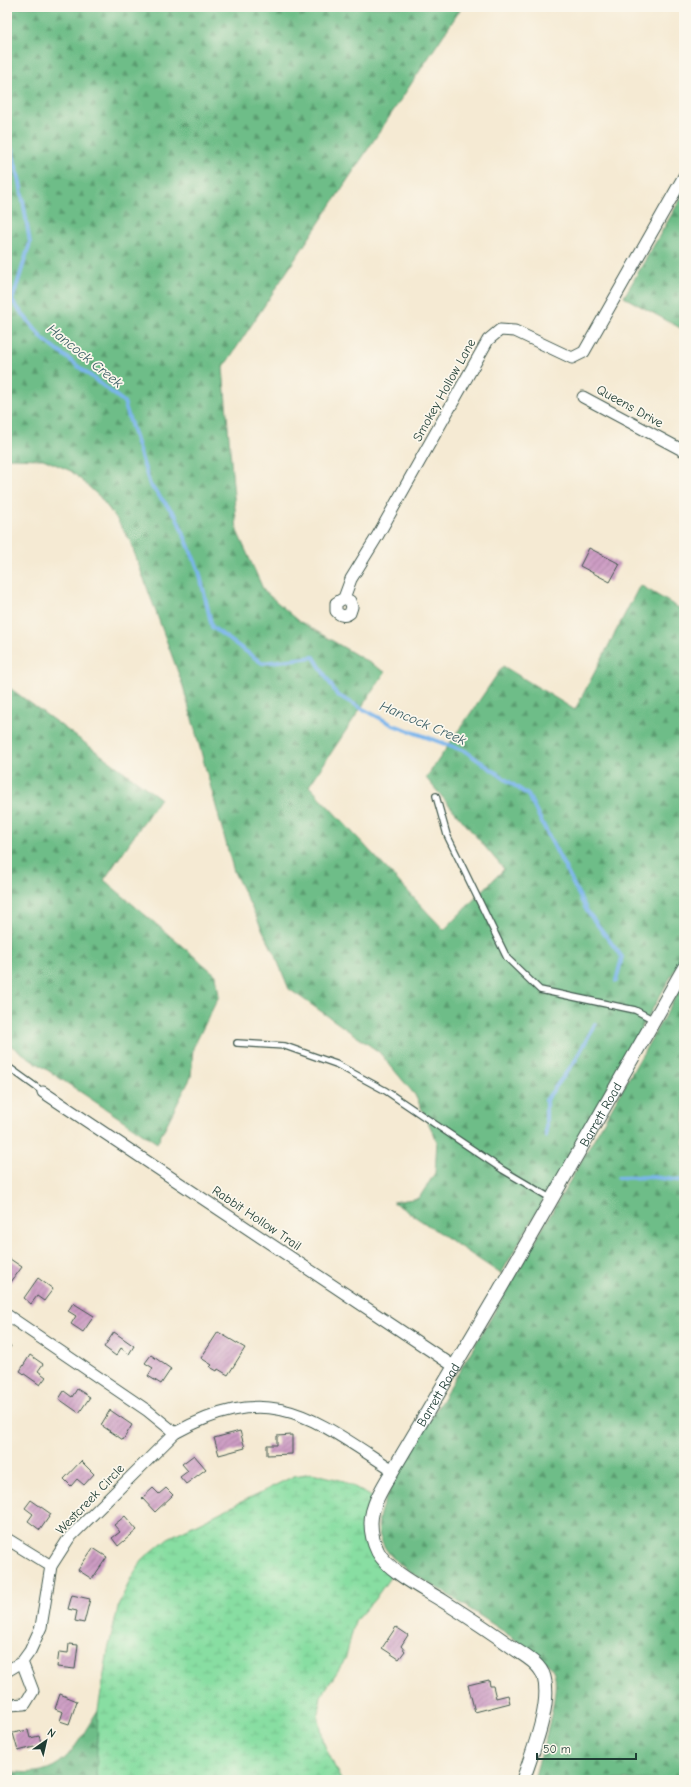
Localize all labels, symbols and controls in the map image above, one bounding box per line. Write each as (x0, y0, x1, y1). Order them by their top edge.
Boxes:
water label: Hancock Creek (44, 320, 126, 392)
street label: Smokey Hollow Lane (410, 336, 479, 444)
street label: Queens Drive (594, 382, 666, 431)
water label: Hancock Creek (377, 697, 469, 749)
street label: Barrett Road (576, 1080, 624, 1149)
street label: Rabbit Hollow Trail (210, 1183, 304, 1253)
street label: Barrett Road (413, 1360, 462, 1429)
street label: Westcreek Circle (53, 1460, 128, 1537)
north arrow (26, 1721, 66, 1761)
text: N (45, 1726, 58, 1741)
scale bar (537, 1735, 636, 1761)
text: 50 m (543, 1742, 571, 1756)

